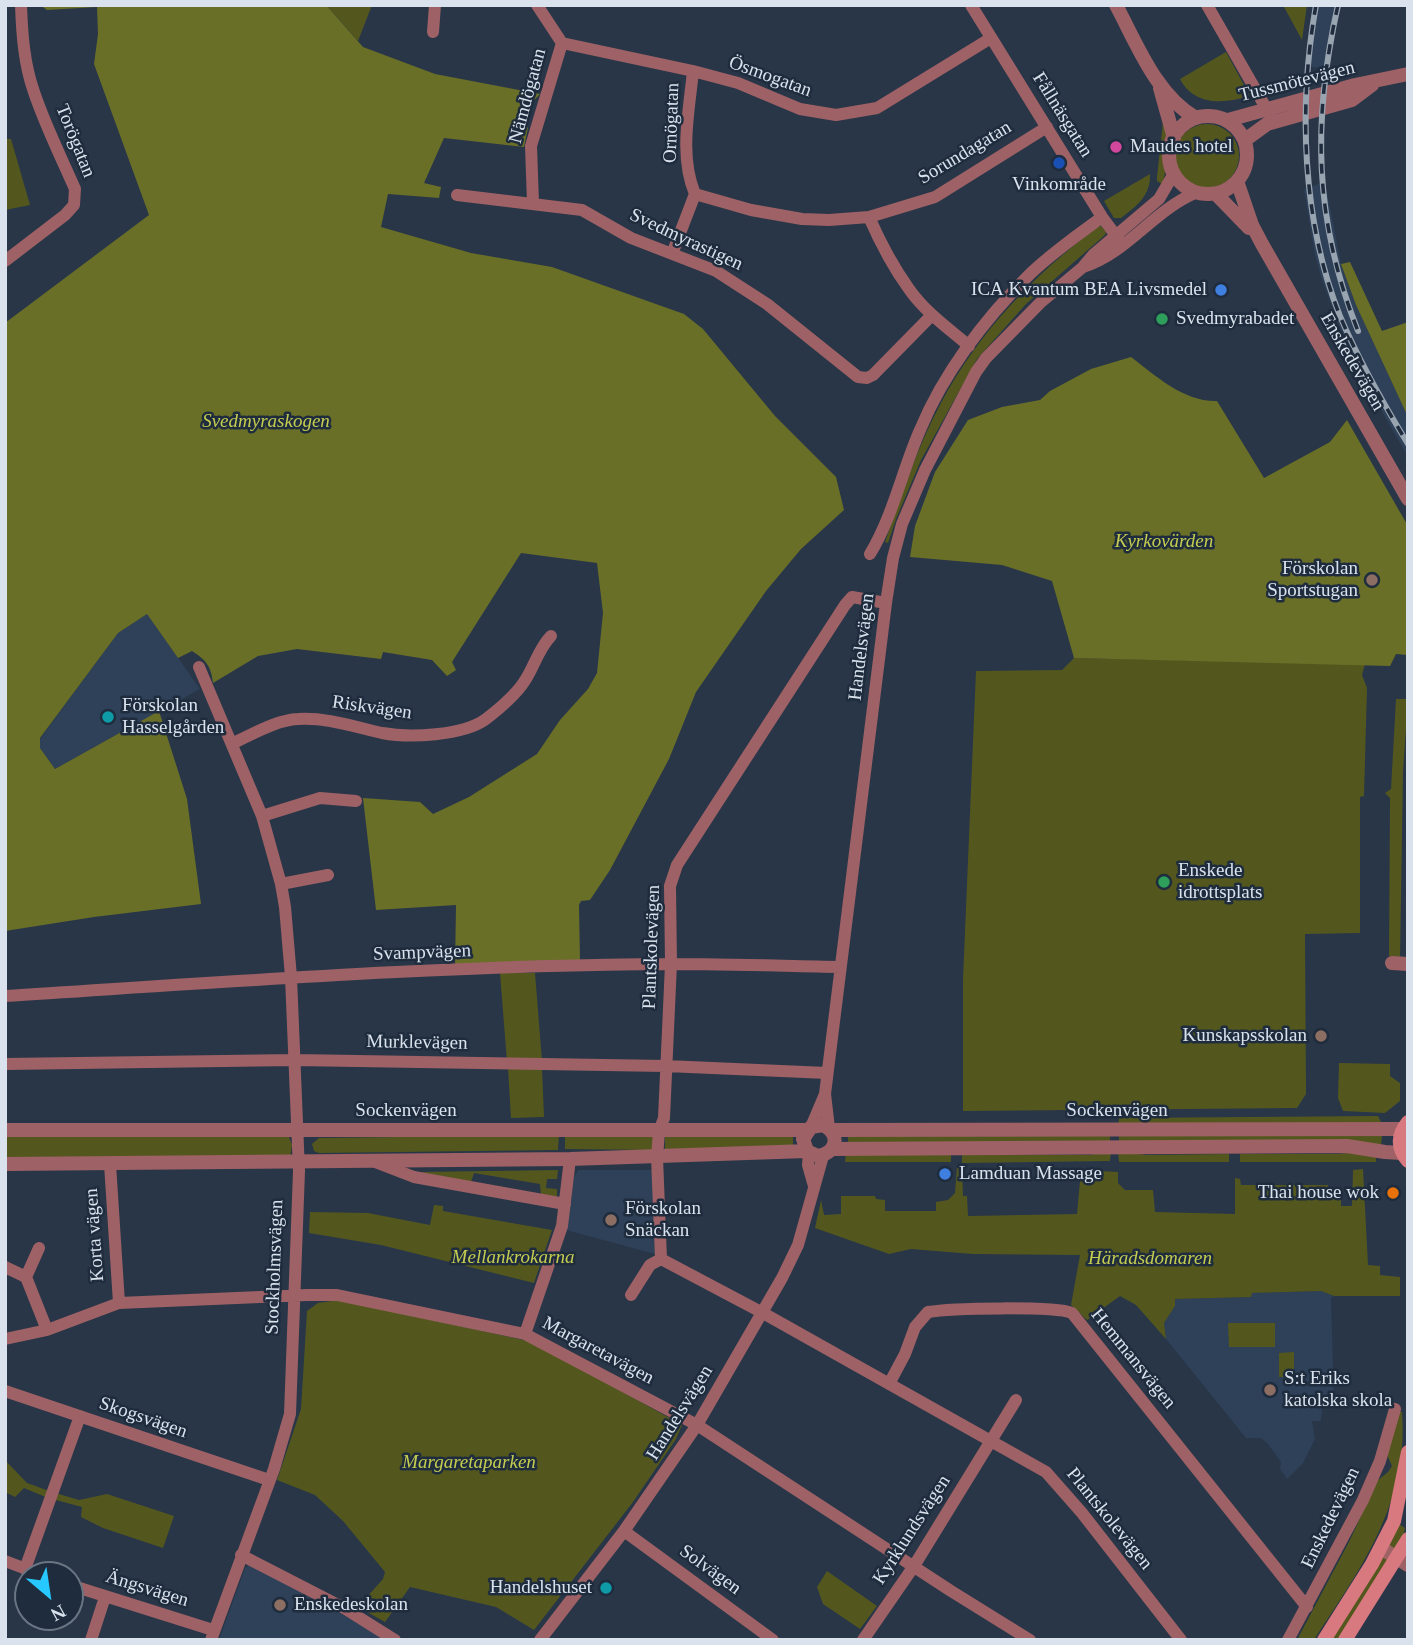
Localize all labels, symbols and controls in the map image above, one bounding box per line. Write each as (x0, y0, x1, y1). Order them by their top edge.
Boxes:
street label: Nämdögatan (504, 46, 552, 146)
street label: Ösmogatan (725, 51, 815, 103)
street label: Tussmötevägen (1237, 57, 1357, 107)
street label: Fållnäsgatan (1027, 68, 1097, 162)
street label: Ornögatan (659, 83, 685, 163)
street label: Torögatan (50, 101, 100, 181)
street label: Sorundagatan (914, 116, 1016, 190)
place label: Maudes hotel (1130, 136, 1233, 158)
marker: Maudes hotel (1108, 139, 1124, 155)
marker: Vinkområde (1051, 155, 1067, 171)
place label: Vinkområde (1012, 174, 1106, 196)
street label: Svedmyrastigen (626, 204, 746, 276)
place label: ICA Kvantum BEA Livsmedel (971, 279, 1207, 301)
marker: ICA Kvantum BEA Livsmedel (1213, 282, 1229, 298)
place label: Svedmyrabadet (1176, 308, 1294, 330)
street label: Enskedevägen (1315, 309, 1389, 415)
marker: Svedmyrabadet (1154, 311, 1170, 327)
park label: Svedmyraskogen (202, 411, 330, 433)
park label: Kyrkovärden (1115, 531, 1213, 553)
place label: Förskolan Sportstugan (1267, 558, 1358, 602)
marker: Förskolan Sportstugan (1364, 572, 1380, 588)
street label: Handelsvägen (844, 592, 880, 702)
street label: Riskvägen (331, 691, 413, 725)
place label: Förskolan Hasselgården (122, 695, 224, 739)
marker: Förskolan Hasselgården (100, 709, 116, 725)
place label: Enskede idrottsplats (1178, 860, 1262, 904)
marker: Enskede idrottsplats (1156, 874, 1172, 890)
street label: Plantskolevägen (638, 884, 666, 1010)
street label: Svampvägen (373, 940, 471, 966)
place label: Kunskapsskolan (1182, 1025, 1307, 1047)
marker: Kunskapsskolan (1313, 1028, 1329, 1044)
street label: Murklevägen (366, 1031, 468, 1055)
street label: Sockenvägen (355, 1100, 457, 1122)
street label: Sockenvägen (1066, 1100, 1168, 1122)
place label: Lamduan Massage (959, 1163, 1102, 1185)
marker: Lamduan Massage (937, 1166, 953, 1182)
place label: Thai house wok (1258, 1182, 1379, 1204)
marker: Thai house wok (1385, 1185, 1401, 1201)
street label: Korta vägen (80, 1188, 110, 1282)
place label: Förskolan Snäckan (625, 1198, 701, 1242)
street label: Stockholmsvägen (261, 1199, 289, 1335)
marker: Förskolan Snäckan (603, 1212, 619, 1228)
park label: Mellankrokarna (452, 1247, 574, 1269)
park label: Häradsdomaren (1088, 1248, 1212, 1270)
street label: Hemmansvägen (1086, 1304, 1180, 1414)
street label: Margaretavägen (538, 1312, 658, 1390)
street label: Handelsvägen (642, 1361, 718, 1465)
place label: S:t Eriks katolska skola (1284, 1368, 1392, 1412)
marker: S:t Eriks katolska skola (1262, 1382, 1278, 1398)
street label: Skogsvägen (96, 1392, 190, 1444)
park label: Margaretaparken (402, 1452, 536, 1474)
street label: Plantskolevägen (1061, 1463, 1157, 1575)
street label: Enskedevägen (1297, 1464, 1365, 1572)
street label: Kyrklundsvägen (868, 1471, 956, 1589)
street label: Solvägen (675, 1540, 745, 1600)
north arrow (14, 1561, 84, 1631)
street label: Ängsvägen (103, 1566, 191, 1612)
place label: Handelshuset (490, 1577, 592, 1599)
marker: Handelshuset (598, 1580, 614, 1596)
place label: Enskedeskolan (294, 1594, 408, 1616)
marker: Enskedeskolan (272, 1597, 288, 1613)
text: N (47, 1601, 70, 1626)

